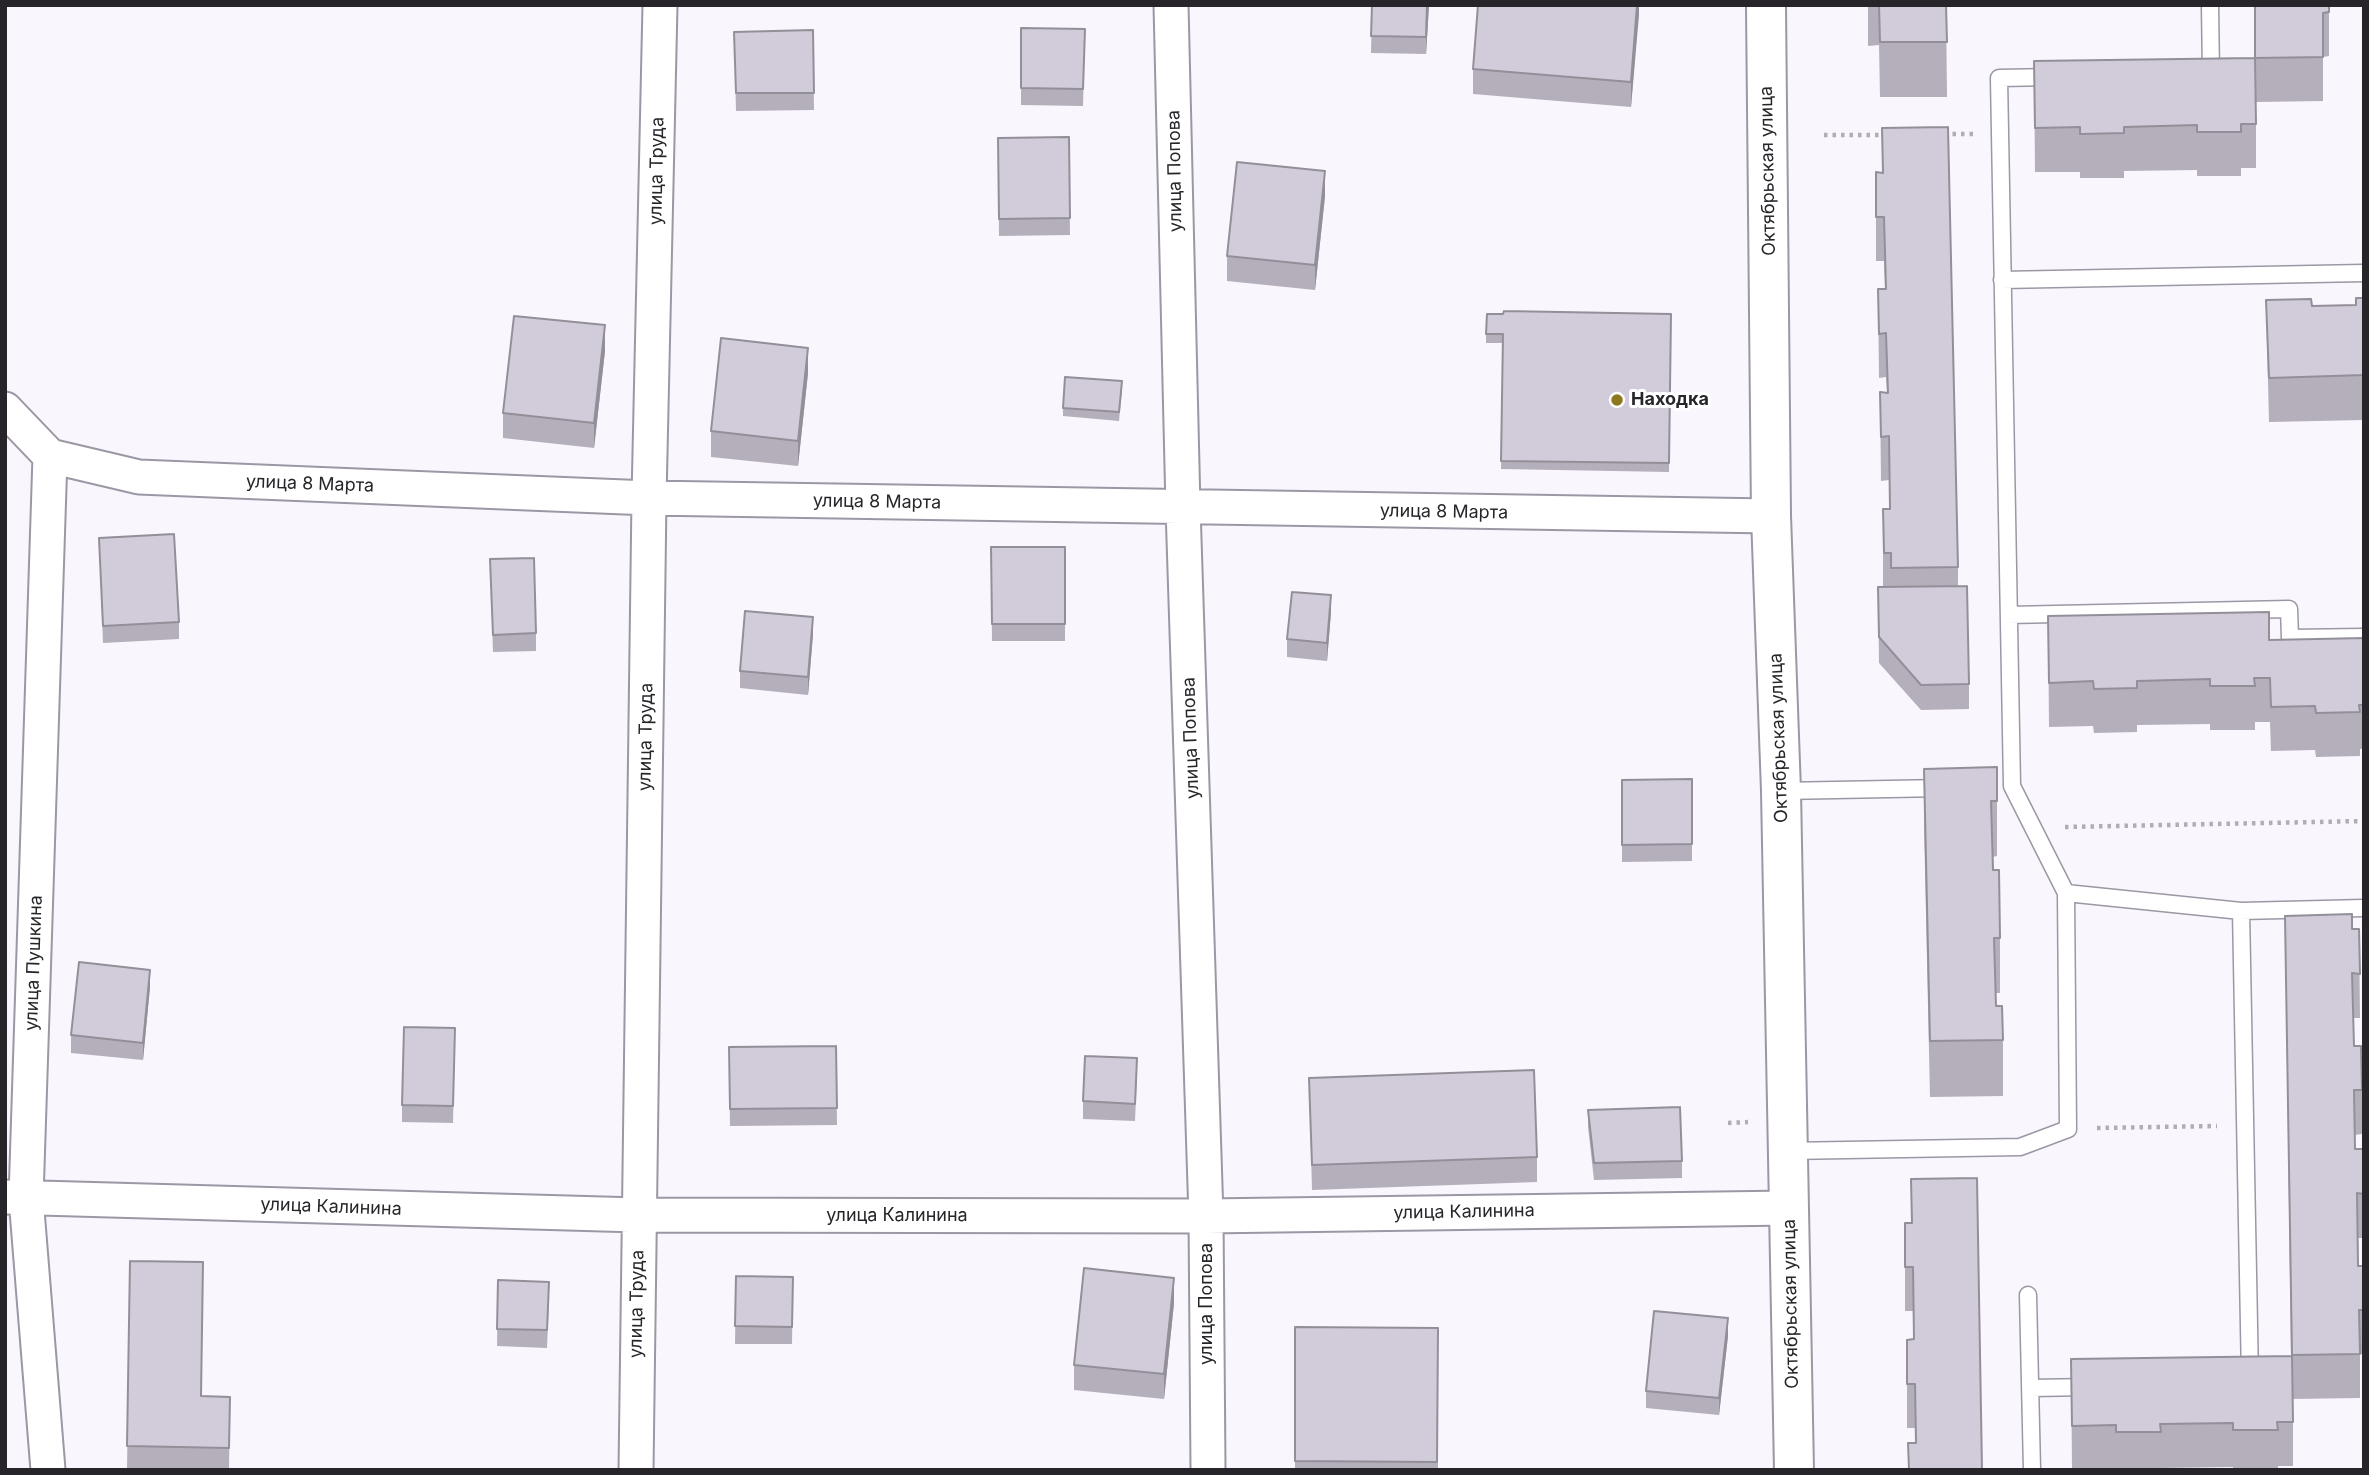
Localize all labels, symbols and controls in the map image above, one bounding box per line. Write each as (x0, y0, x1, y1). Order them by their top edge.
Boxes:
street label: Октябрьская улица (1756, 86, 1780, 256)
street label: улица Попова (1163, 110, 1187, 232)
street label: улица Труда (645, 117, 669, 225)
place label: Находка (1631, 389, 1709, 411)
marker: Находка (1609, 392, 1625, 408)
street label: улица 8 Марта (246, 471, 374, 497)
street label: улица 8 Марта (813, 490, 941, 514)
street label: улица 8 Марта (1380, 500, 1508, 524)
street label: Октябрьская улица (1765, 653, 1793, 823)
street label: улица Попова (1178, 677, 1204, 799)
street label: улица Труда (634, 683, 658, 791)
street label: улица Пушкина (21, 895, 47, 1031)
street label: улица Калинина (260, 1194, 402, 1220)
street label: улица Калинина (1393, 1200, 1535, 1224)
street label: улица Калинина (826, 1205, 968, 1227)
street label: Октябрьская улица (1779, 1219, 1803, 1389)
street label: улица Попова (1196, 1243, 1218, 1365)
street label: улица Труда (625, 1250, 649, 1358)

